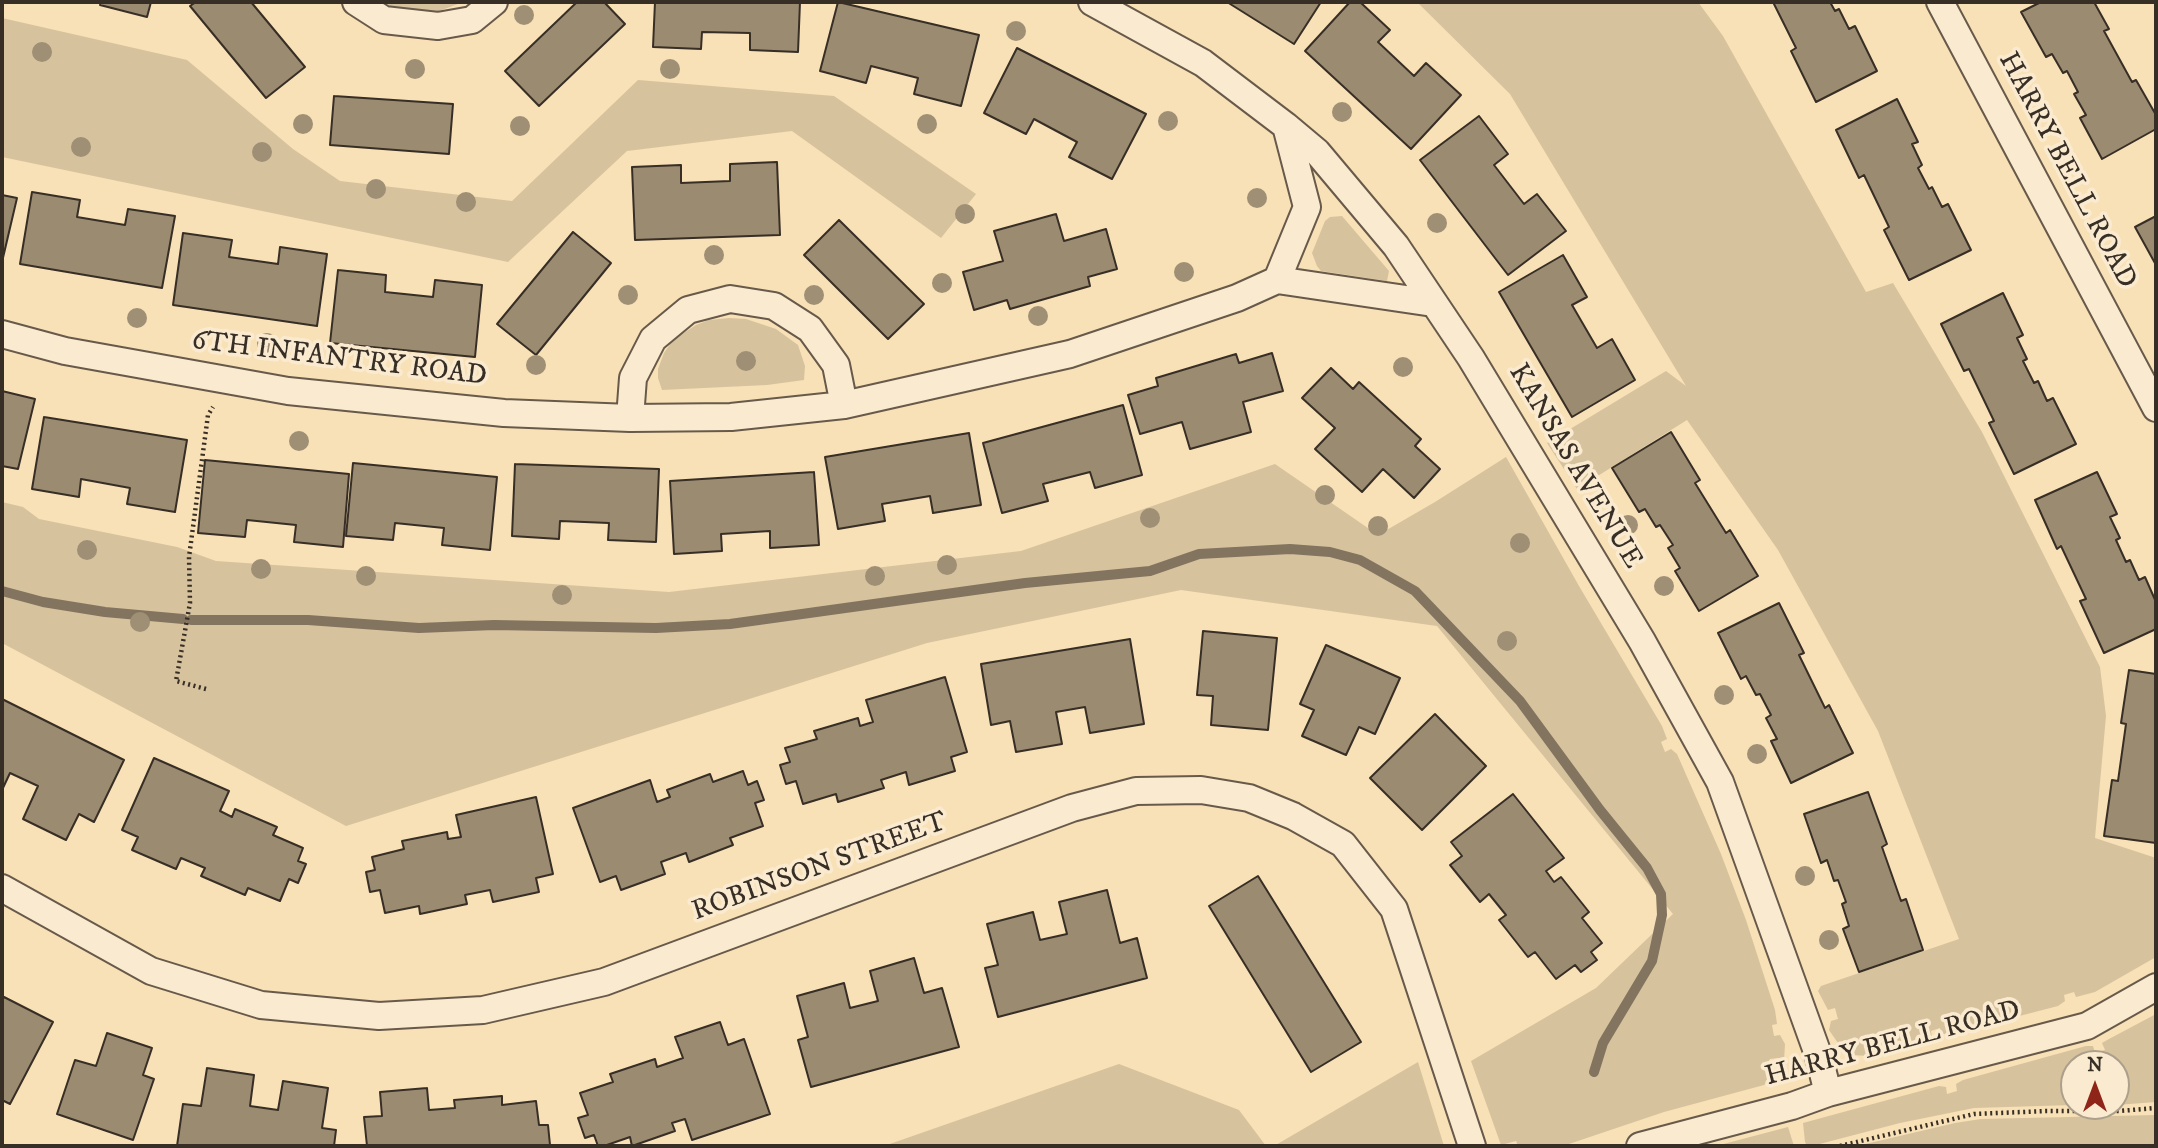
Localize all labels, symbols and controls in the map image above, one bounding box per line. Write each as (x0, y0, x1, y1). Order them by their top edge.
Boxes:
street label: HARRY BELL ROAD (1990, 47, 2142, 295)
street label: 6TH INFANTRY ROAD (190, 325, 488, 395)
street label: KANSAS AVENUE (1500, 359, 1648, 575)
street label: ROBINSON STREET (688, 806, 952, 930)
street label: HARRY BELL ROAD (1762, 995, 2024, 1095)
north arrow (2060, 1050, 2130, 1120)
text: N (2087, 1054, 2103, 1077)

